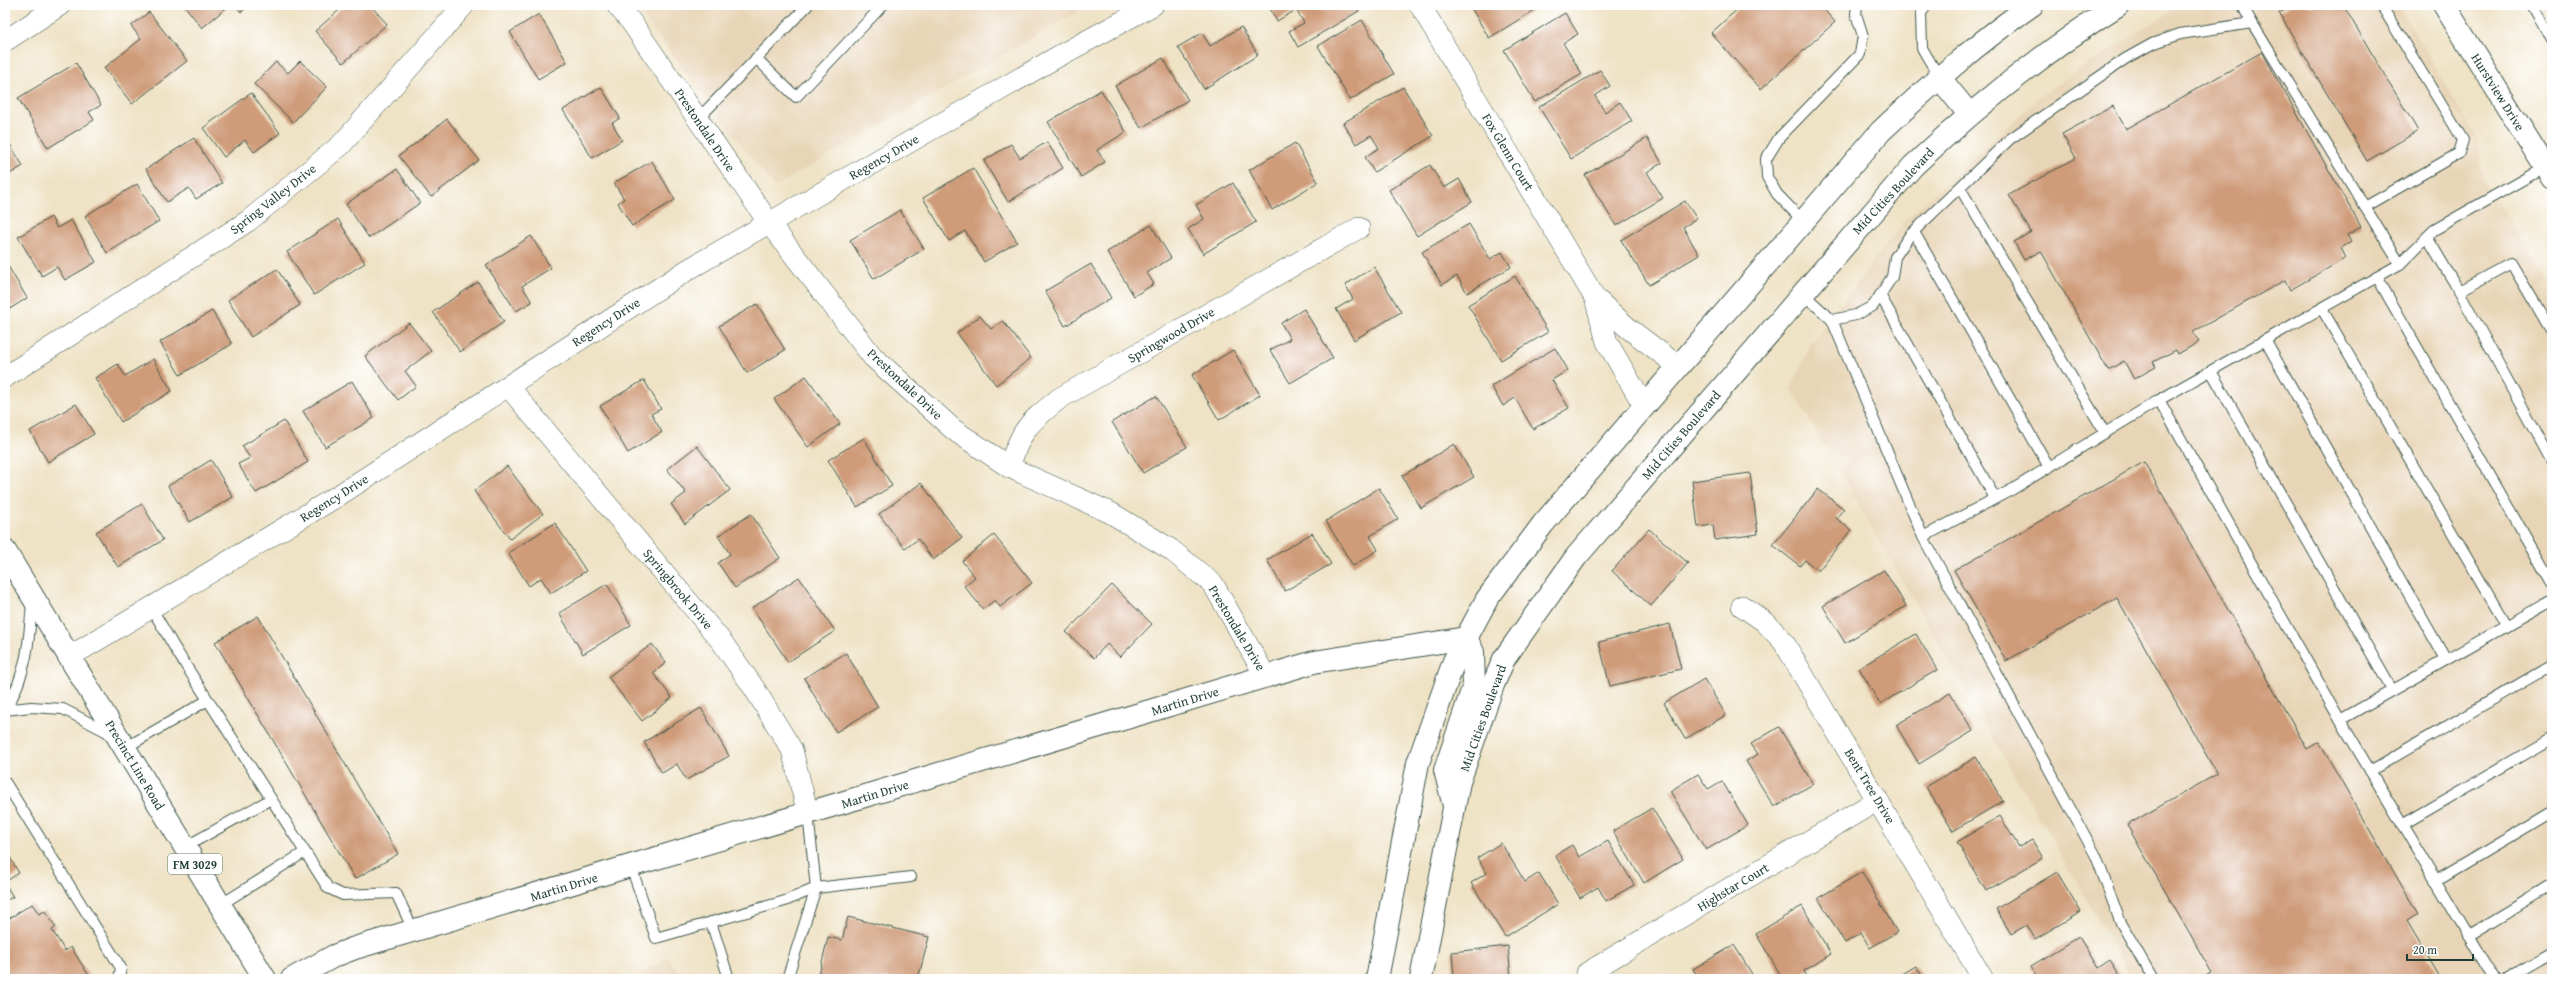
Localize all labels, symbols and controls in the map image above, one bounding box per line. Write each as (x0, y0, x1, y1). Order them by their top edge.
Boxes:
street label: Hurstview Drive (2467, 50, 2529, 134)
street label: Prestondale Drive (670, 85, 740, 175)
street label: Fox Glenn Court (1477, 110, 1539, 195)
street label: Regency Drive (846, 129, 922, 185)
street label: Mid Cities Boulevard (1848, 143, 1938, 239)
street label: Spring Valley Drive (226, 159, 320, 239)
street label: Regency Drive (568, 293, 644, 351)
street label: Springwood Drive (1124, 302, 1218, 368)
street label: Prestondale Drive (863, 344, 947, 424)
street label: Mid Cities Boulevard (1637, 386, 1725, 484)
street label: Regency Drive (296, 469, 372, 527)
street label: Springbrook Drive (639, 545, 717, 633)
street label: Prestondale Drive (1204, 582, 1270, 674)
street label: Mid Cities Boulevard (1455, 662, 1511, 774)
street label: Martin Drive (1149, 682, 1221, 720)
street label: Precinct Line Road (101, 717, 169, 813)
street label: Bent Tree Drive (1840, 745, 1900, 827)
street label: Martin Drive (839, 775, 911, 813)
road number: FM 3029 (168, 854, 222, 874)
street label: Highstar Court (1693, 858, 1773, 916)
street label: Martin Drive (528, 868, 600, 906)
scale bar (2407, 936, 2473, 962)
text: 20 m (2413, 941, 2437, 958)

